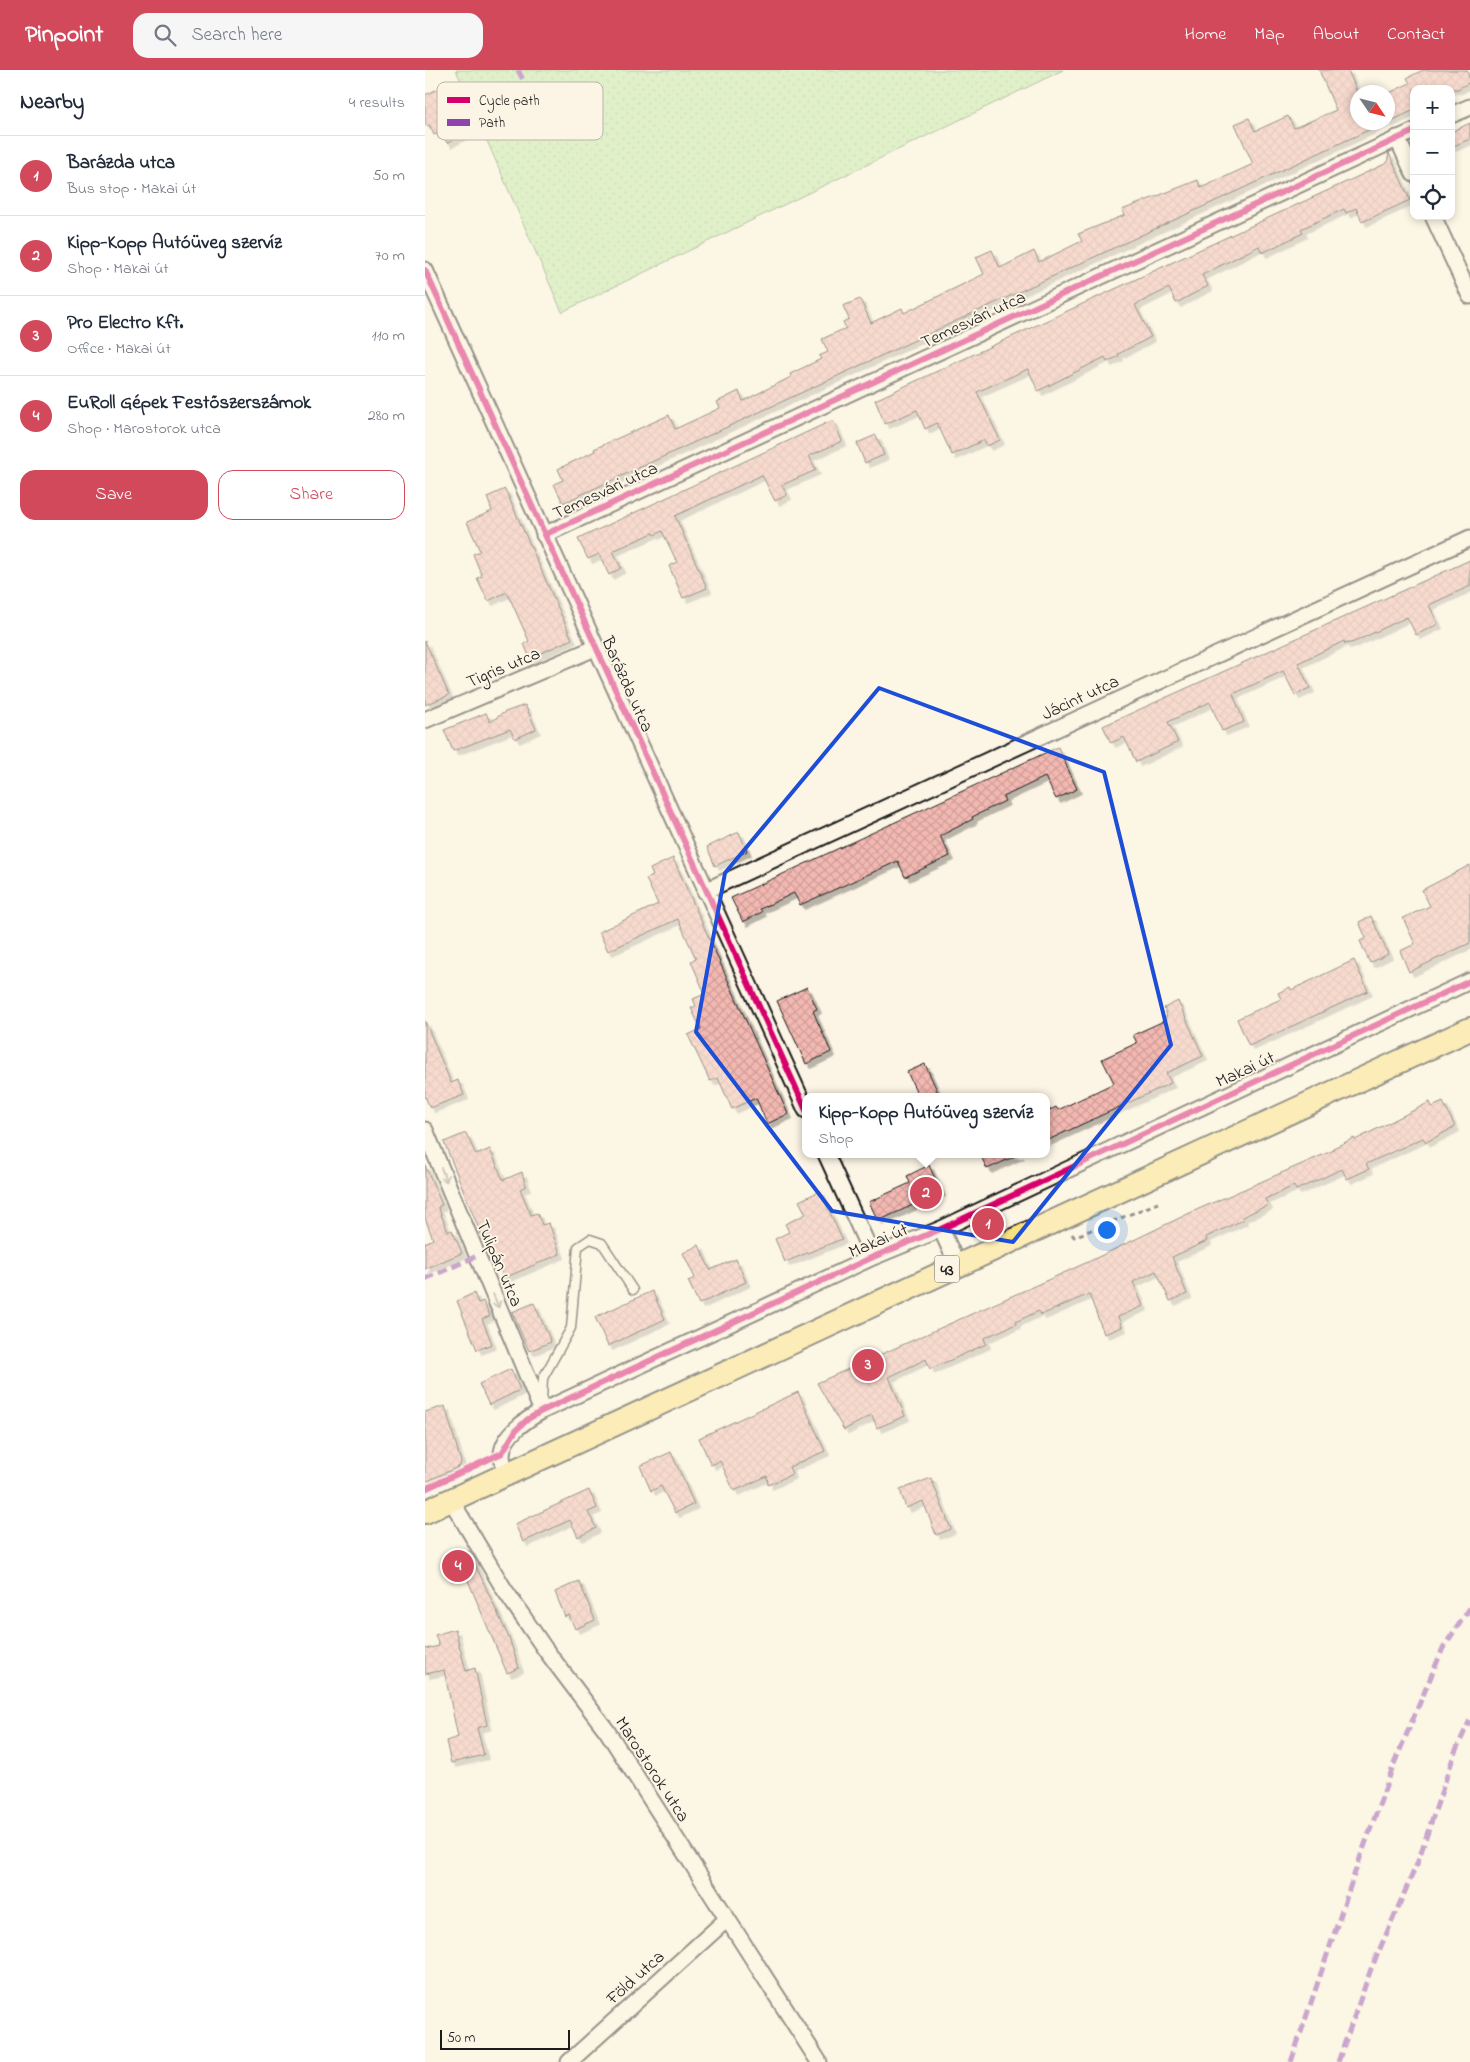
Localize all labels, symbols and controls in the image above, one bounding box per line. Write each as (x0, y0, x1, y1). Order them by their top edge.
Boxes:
search box (133, 13, 483, 58)
text: Pinpoint (25, 18, 103, 53)
icon: search (151, 21, 179, 49)
text: Search here (191, 22, 282, 49)
text: Home (1185, 22, 1226, 48)
text: Map (1254, 22, 1285, 48)
text: About (1313, 22, 1359, 48)
text: Contact (1387, 22, 1445, 48)
legend (437, 82, 603, 140)
north arrow (1350, 85, 1395, 130)
map controls (1410, 85, 1455, 220)
button: + (1410, 85, 1455, 130)
text: Nearby (20, 88, 84, 118)
text: 4 results (349, 91, 405, 115)
text: Cycle path (479, 91, 540, 113)
text: Path (479, 113, 505, 134)
button: − (1410, 130, 1455, 175)
text: Barázda utca (67, 150, 175, 177)
text: 1 (33, 164, 39, 188)
text: 50 m (373, 164, 405, 188)
button: locate (1410, 175, 1455, 220)
text: Bus stop · Makai út (67, 177, 196, 201)
text: Kipp-Kopp Autóüveg szervíz (67, 230, 282, 257)
text: 2 (32, 244, 40, 268)
text: 70 m (375, 244, 405, 268)
text: Shop · Makai út (67, 257, 169, 281)
street label: Temesvári utca (917, 285, 1031, 356)
text: Pro Electro Kft. (67, 310, 183, 337)
text: 3 (33, 324, 39, 348)
text: 110 m (371, 324, 405, 348)
text: Office · Makai út (67, 337, 171, 361)
text: EuRoll Gépek Festőszerszámok (67, 390, 311, 417)
text: 4 (33, 404, 39, 428)
text: 280 m (368, 404, 405, 428)
text: Shop · Marostorok utca (67, 417, 221, 441)
street label: Temesvári utca (549, 456, 663, 527)
button: Save (20, 470, 208, 520)
button: Share (218, 470, 405, 520)
street label: Barázda utca (593, 632, 659, 737)
street label: Tigris utca (463, 642, 545, 697)
street label: Jácint utca (1038, 670, 1124, 728)
street label: Makai út (1212, 1046, 1280, 1096)
popup (802, 1093, 1050, 1158)
text: Kipp-Kopp Autóüveg szervíz (818, 1100, 1034, 1127)
text: Shop (818, 1127, 853, 1151)
one-way arrow (439, 1167, 449, 1182)
pin: 2 (910, 1174, 942, 1212)
pin: 1 (972, 1205, 1004, 1243)
street label: Tulipán utca (468, 1216, 528, 1311)
your location (1094, 1217, 1120, 1243)
street label: Makai út (845, 1218, 913, 1266)
road number: 43 (935, 1256, 959, 1282)
one-way arrow (491, 1293, 501, 1308)
pin: 3 (852, 1346, 884, 1384)
pin: 4 (442, 1547, 474, 1585)
street label: Marostorok utca (607, 1712, 695, 1828)
street label: Föld utca (601, 1945, 671, 2012)
scale bar (440, 2027, 570, 2050)
text: 50 m (447, 2028, 475, 2049)

